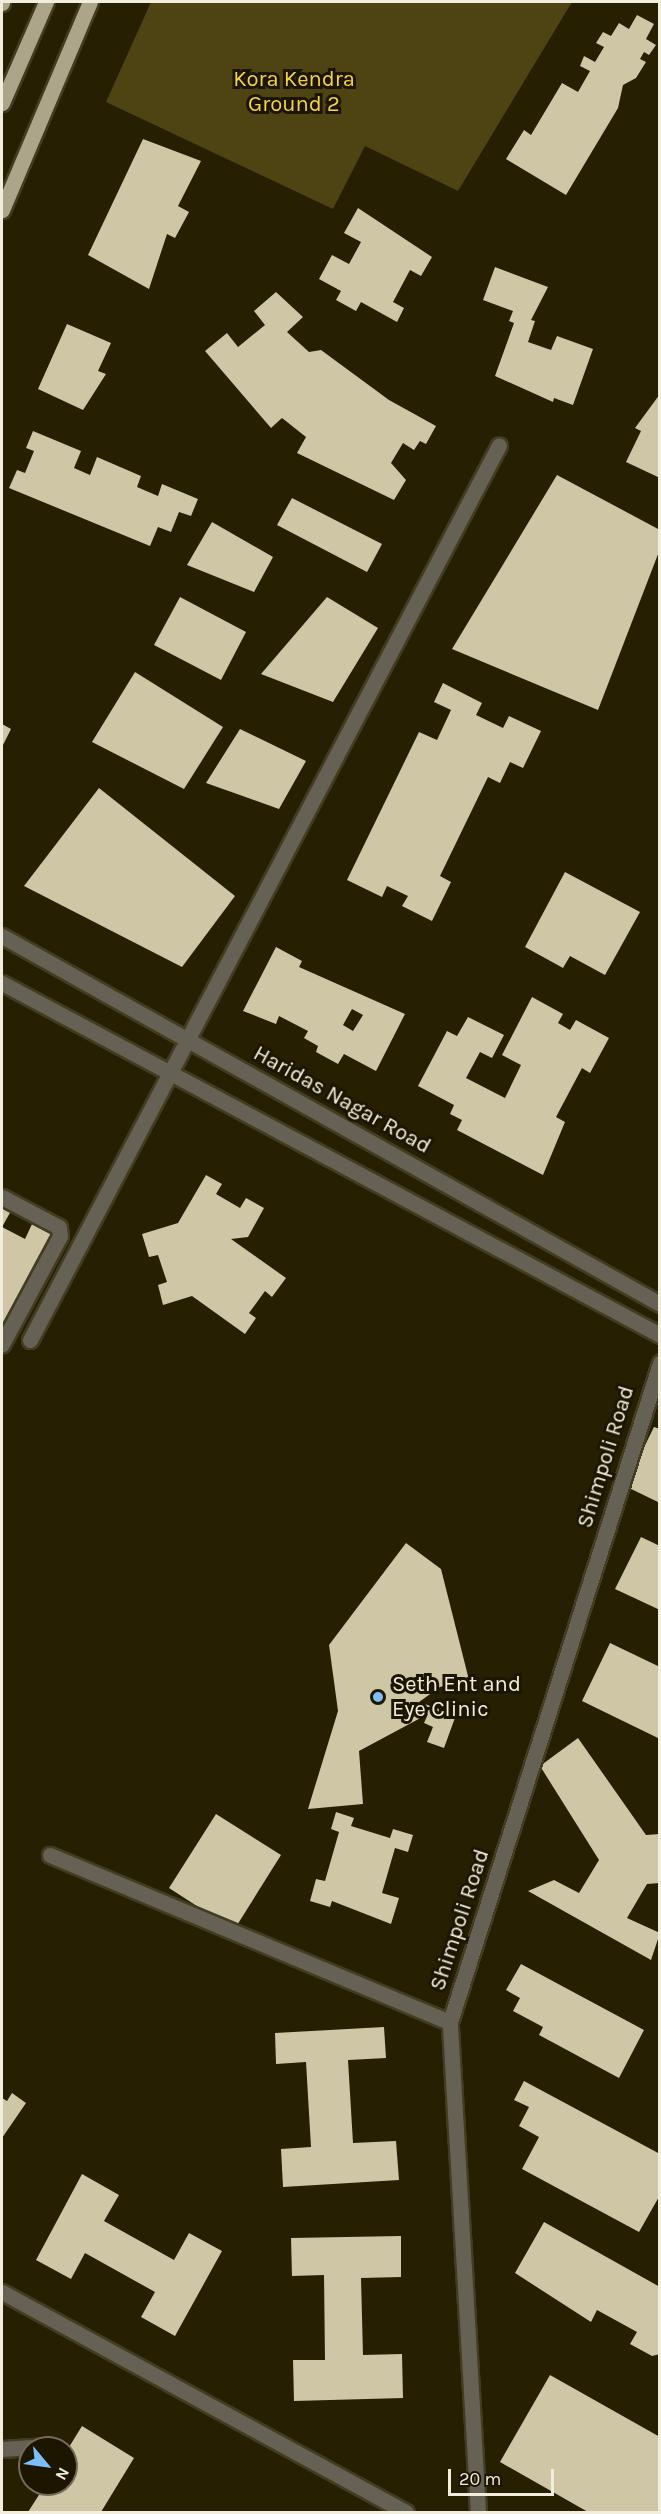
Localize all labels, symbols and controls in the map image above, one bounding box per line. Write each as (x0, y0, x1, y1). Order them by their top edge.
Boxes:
park label: Kora Kendra Ground 2 (233, 66, 355, 118)
street label: Haridas Nagar Road (249, 1040, 435, 1160)
street label: Shimpoli Road (572, 1383, 640, 1531)
place label: Seth Ent and Eye Clinic (392, 1671, 521, 1723)
marker: Seth Ent and Eye Clinic (369, 1688, 387, 1706)
street label: Shimpoli Road (425, 1846, 495, 1994)
north arrow (18, 2436, 78, 2496)
scale bar (451, 2457, 558, 2495)
text: N (51, 2464, 74, 2484)
text: 20 m (459, 2468, 501, 2490)

